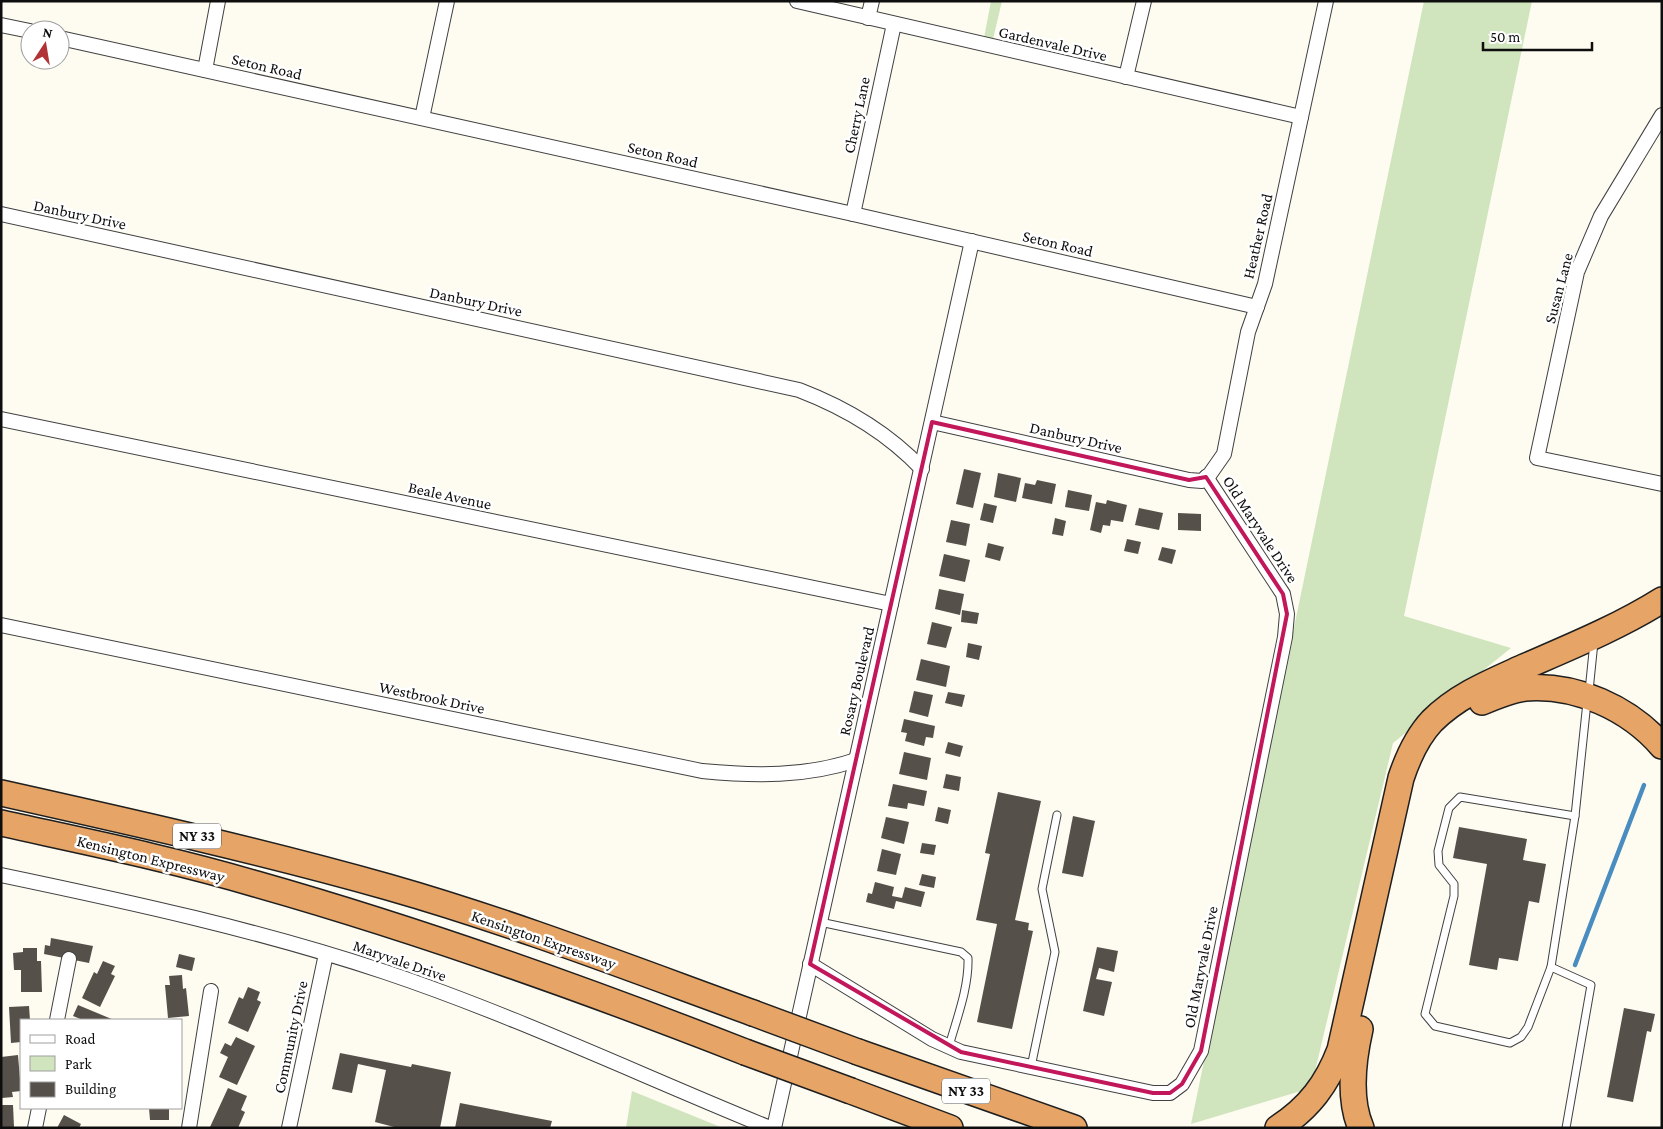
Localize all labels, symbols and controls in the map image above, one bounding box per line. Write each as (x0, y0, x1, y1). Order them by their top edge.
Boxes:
north arrow (20, 20, 70, 70)
scale bar (1483, 20, 1592, 52)
text: N (41, 23, 54, 41)
street label: Gardenvale Drive (997, 23, 1109, 64)
text: 50 m (1490, 29, 1520, 45)
street label: Seton Road (230, 50, 304, 83)
street label: Cherry Lane (840, 75, 874, 155)
street label: Seton Road (626, 138, 700, 171)
street label: Heather Road (1239, 191, 1276, 280)
street label: Danbury Drive (32, 196, 128, 234)
street label: Seton Road (1021, 227, 1095, 260)
street label: Susan Lane (1541, 251, 1576, 325)
street label: Danbury Drive (428, 283, 524, 321)
street label: Danbury Drive (1028, 419, 1124, 457)
street label: Old Maryvale Drive (1219, 473, 1301, 586)
street label: Beale Avenue (407, 478, 493, 513)
street label: Rosary Boulevard (836, 624, 878, 737)
street label: Westbrook Drive (378, 678, 486, 717)
road number: NY 33 (173, 824, 221, 848)
street label: Kensington Expressway (75, 832, 227, 886)
street label: Old Maryvale Drive (1180, 905, 1222, 1030)
street label: Kensington Expressway (469, 907, 619, 973)
street label: Maryvale Drive (351, 937, 449, 985)
street label: Community Drive (270, 979, 312, 1095)
legend (20, 1019, 182, 1109)
text: Road (65, 1031, 96, 1047)
text: Park (65, 1056, 92, 1072)
road number: NY 33 (942, 1078, 990, 1104)
text: Building (65, 1081, 116, 1098)

